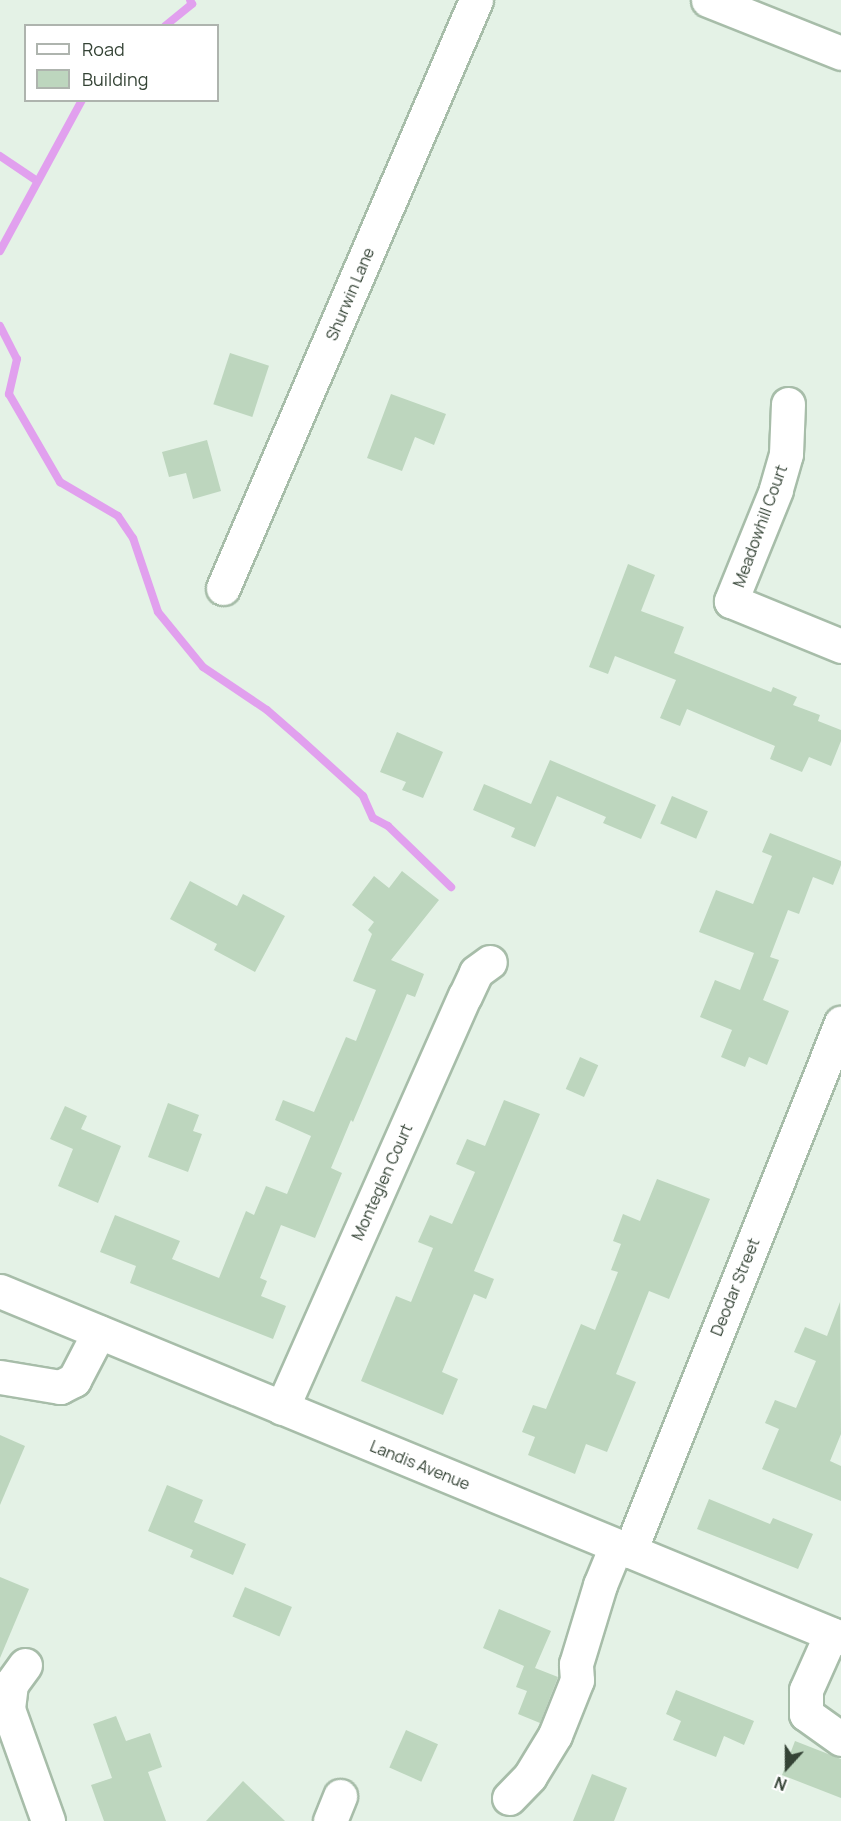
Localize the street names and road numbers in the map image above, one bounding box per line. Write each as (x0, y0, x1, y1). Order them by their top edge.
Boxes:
street label: Shurwin Lane (322, 245, 378, 343)
street label: Meadowhill Court (729, 462, 791, 590)
street label: Monteglen Court (348, 1121, 416, 1243)
street label: Deodar Street (707, 1235, 763, 1339)
street label: Landis Avenue (367, 1436, 473, 1494)

